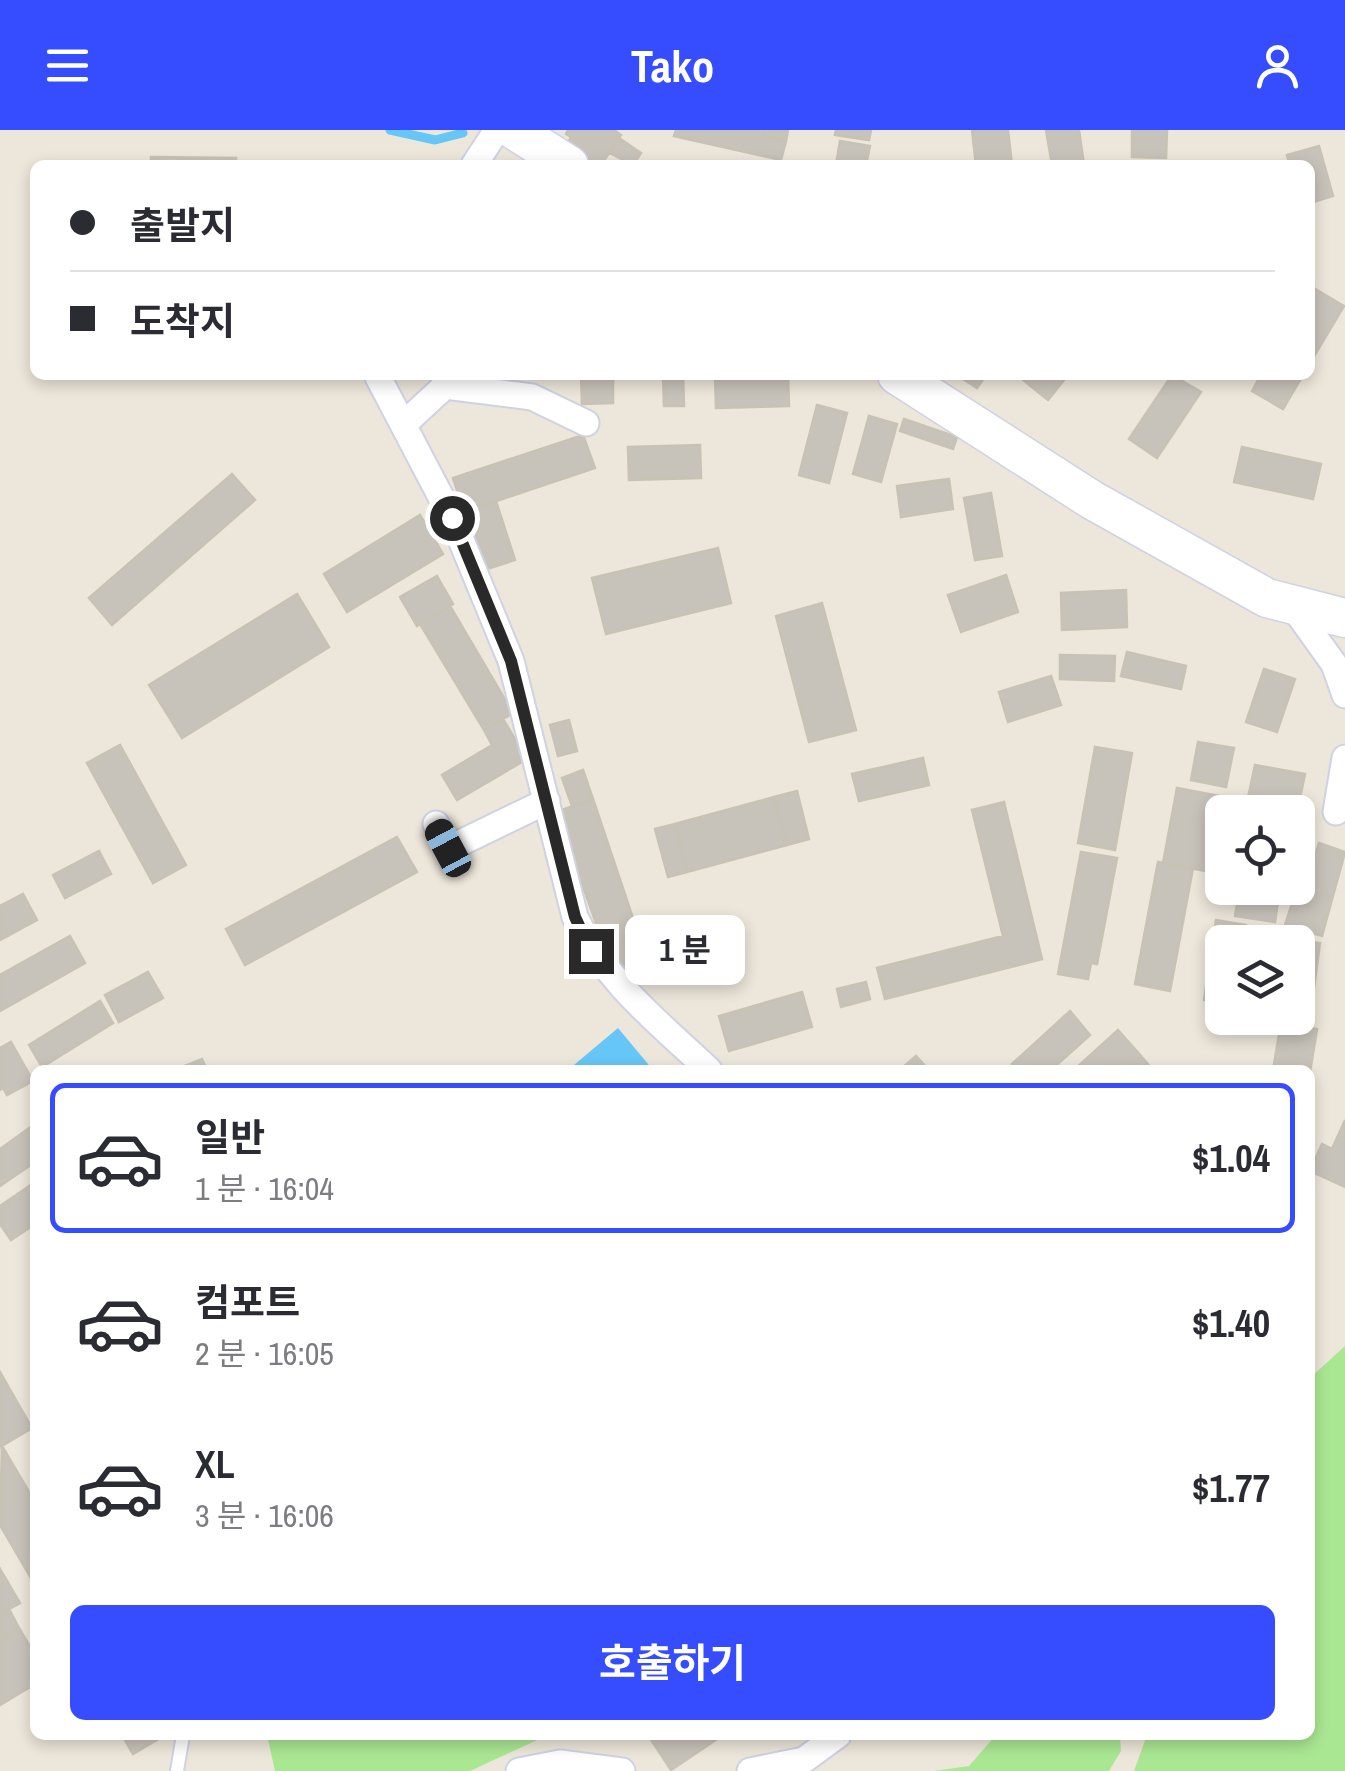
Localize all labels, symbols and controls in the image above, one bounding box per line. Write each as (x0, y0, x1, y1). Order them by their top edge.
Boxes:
text: Tako (631, 35, 714, 96)
icon: menu (40, 38, 95, 93)
icon: person (1250, 38, 1305, 93)
text: 출발지 (130, 200, 235, 251)
text: 도착지 (130, 296, 235, 347)
route start (430, 496, 475, 541)
map controls (1205, 795, 1315, 1035)
button: locate (1205, 795, 1315, 905)
car (421, 814, 475, 882)
callout: 1 분 (626, 916, 746, 986)
button: layers (1205, 925, 1315, 1035)
text: 1 분 (659, 928, 711, 971)
route end (569, 929, 614, 974)
text: 일반 (195, 1112, 265, 1163)
icon: car (75, 1113, 165, 1203)
text: $1.04 (1192, 1133, 1270, 1184)
text: 1 분 · 16:04 (195, 1167, 334, 1210)
text: 컴포트 (195, 1277, 300, 1328)
icon: car (75, 1278, 165, 1368)
text: $1.40 (1192, 1298, 1270, 1349)
text: 2 분 · 16:05 (195, 1332, 334, 1375)
text: XL (195, 1439, 235, 1490)
icon: car (75, 1443, 165, 1533)
text: $1.77 (1192, 1463, 1270, 1514)
text: 3 분 · 16:06 (195, 1494, 334, 1537)
button: 호출하기 (70, 1605, 1275, 1720)

